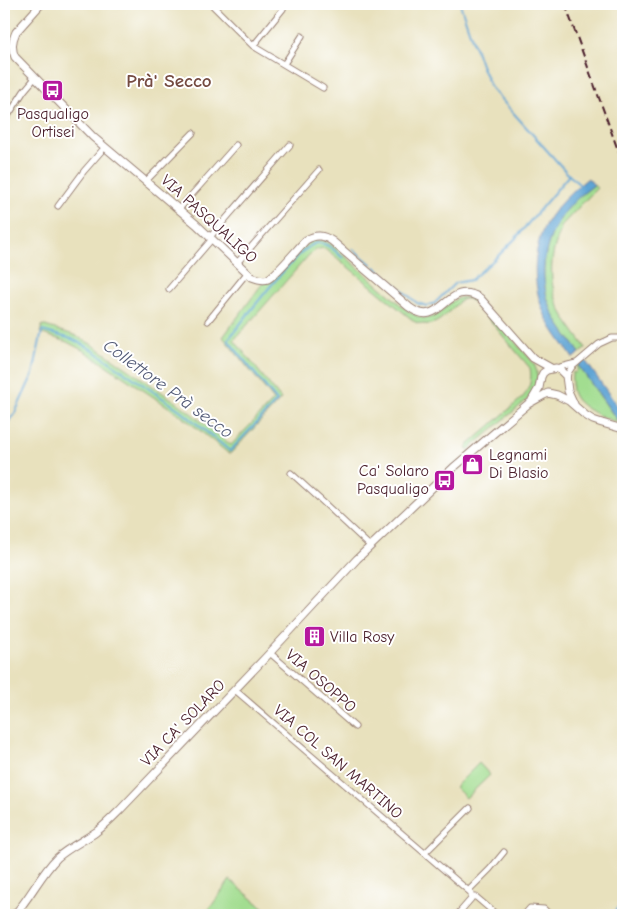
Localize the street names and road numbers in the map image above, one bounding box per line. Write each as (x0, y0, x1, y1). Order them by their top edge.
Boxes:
street label: VIA PASQUALIGO (157, 171, 261, 267)
street label: VIA OSOPPO (282, 646, 360, 716)
street label: VIA CA' SOLARO (137, 676, 229, 770)
street label: VIA COL SAN MARTINO (270, 701, 406, 823)

